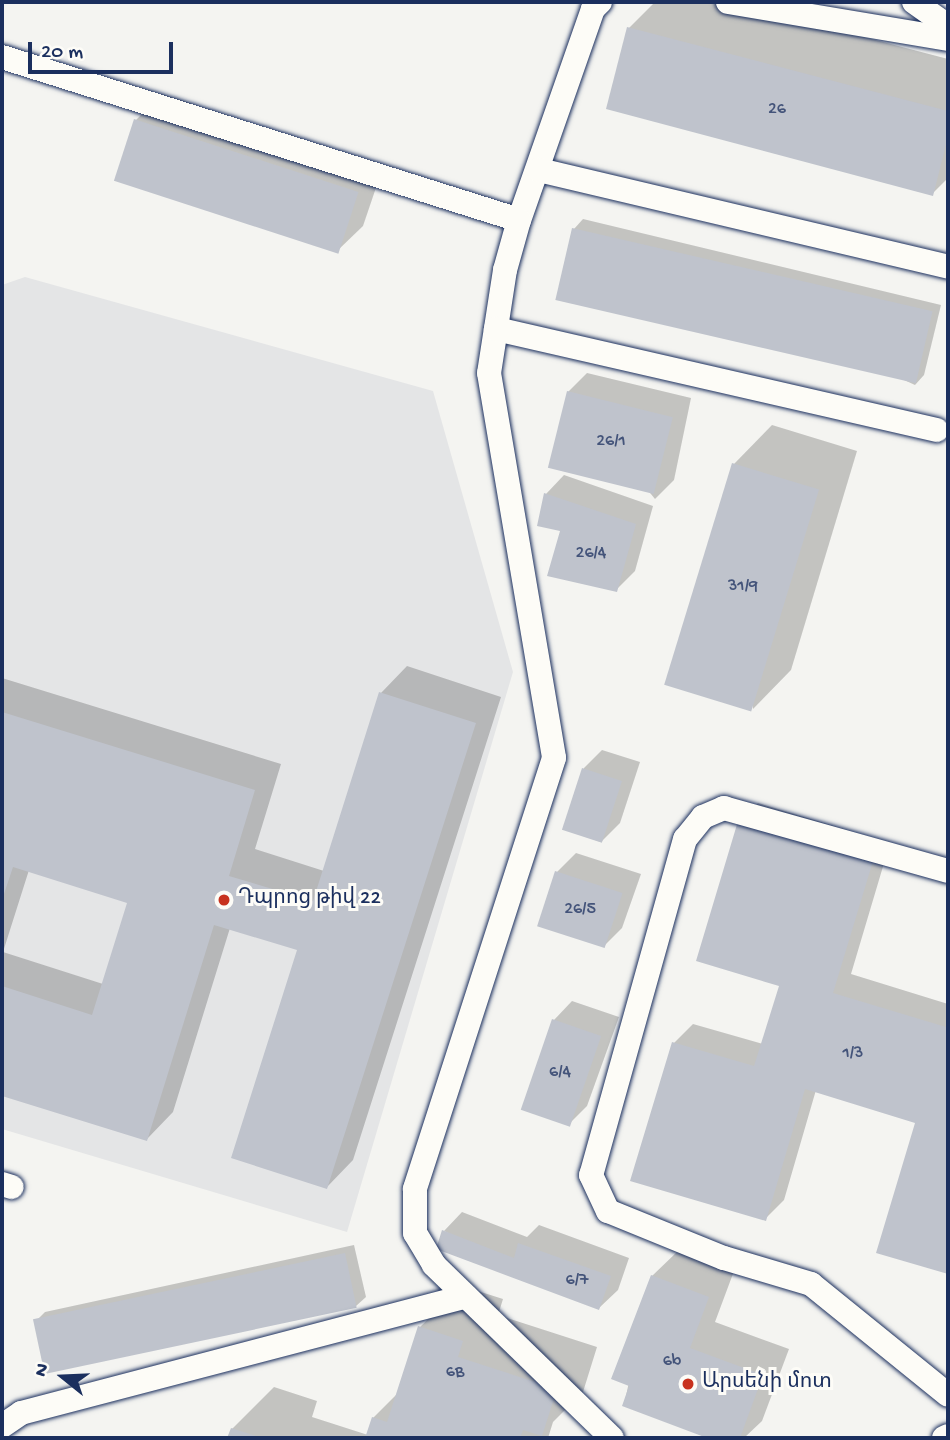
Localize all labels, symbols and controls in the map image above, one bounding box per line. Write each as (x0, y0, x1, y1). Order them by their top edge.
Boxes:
scale bar (32, 28, 177, 72)
text: 20 m (41, 41, 83, 66)
house number: 26 (768, 99, 786, 121)
house number: 26/1 (596, 431, 626, 453)
house number: 26/4 (576, 543, 606, 565)
house number: 31/9 (728, 576, 758, 598)
place label: Դպրոց թիվ 22 (238, 887, 381, 913)
marker: Դպրոց թիվ 22 (216, 892, 232, 908)
house number: 26/5 (564, 899, 596, 921)
house number: 1/3 (843, 1043, 863, 1065)
house number: 6/4 (549, 1062, 571, 1084)
house number: 6/7 (566, 1270, 588, 1292)
north arrow (28, 1342, 98, 1412)
house number: 6b (663, 1351, 681, 1373)
text: N (30, 1361, 55, 1380)
house number: 6B (446, 1362, 464, 1384)
place label: Արսենի մոտ (702, 1371, 832, 1397)
marker: Արսենի մոտ (680, 1376, 696, 1392)

